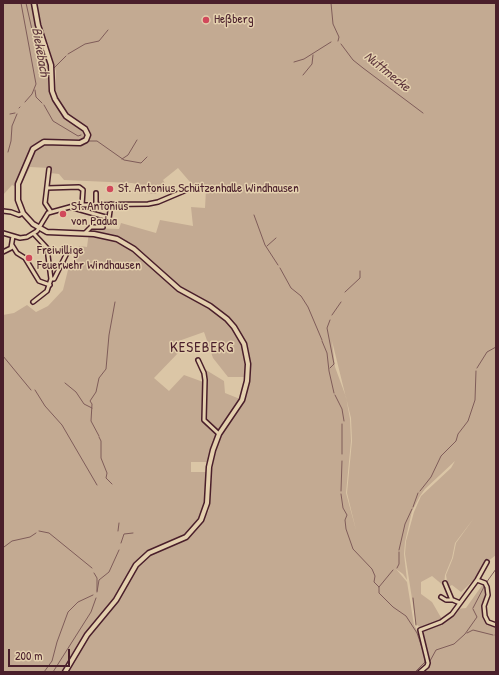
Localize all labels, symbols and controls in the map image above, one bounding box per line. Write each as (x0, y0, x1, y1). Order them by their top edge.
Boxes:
place label: Heßberg (214, 12, 253, 28)
marker: Heßberg (201, 15, 211, 25)
water label: Biekebach (27, 26, 53, 78)
water label: Nuttmecke (361, 48, 413, 96)
place label: St. Antonius Schützenhalle Windhausen (118, 181, 299, 197)
marker: St. Antonius Schützenhalle Windhausen (105, 184, 115, 194)
place label: St. Antonius von Padua (71, 199, 128, 230)
marker: St. Antonius von Padua (58, 209, 68, 219)
place label: Freiwillige Feuerwehr Windhausen (37, 243, 141, 274)
marker: Freiwillige Feuerwehr Windhausen (24, 253, 34, 263)
district label: KESEBERG (170, 339, 234, 357)
scale bar (10, 641, 72, 667)
text: 200 m (15, 647, 42, 664)

